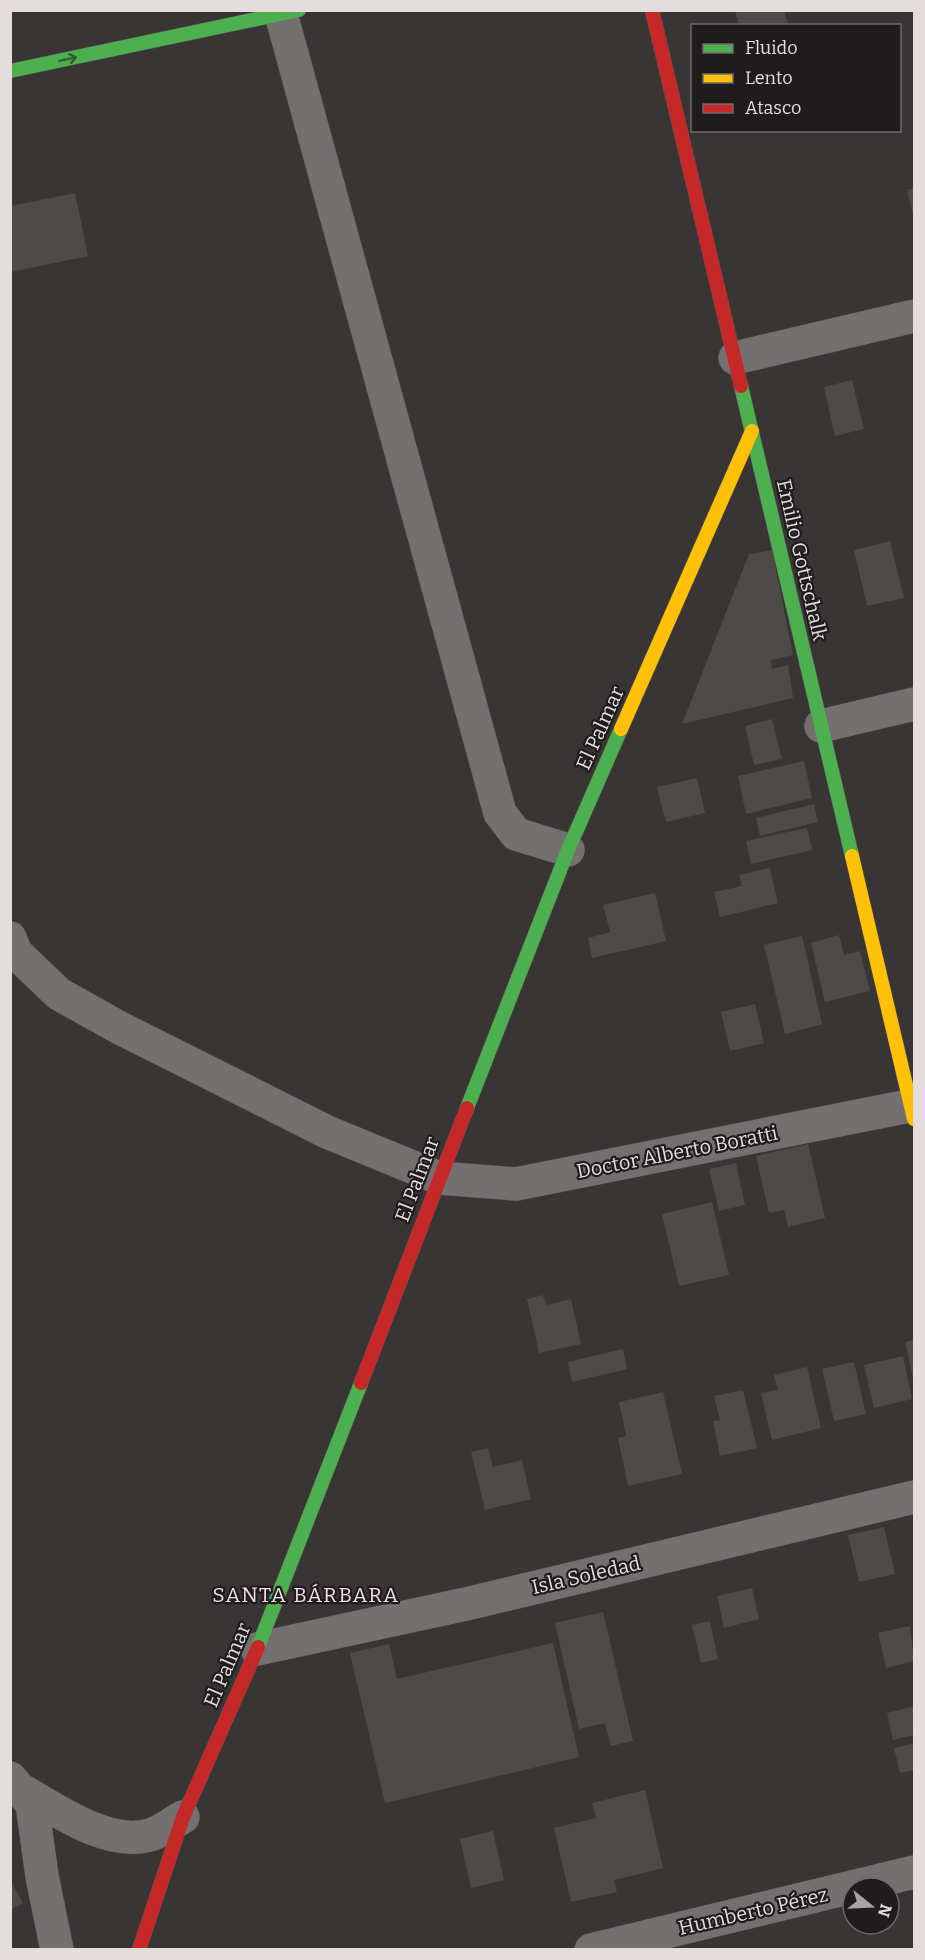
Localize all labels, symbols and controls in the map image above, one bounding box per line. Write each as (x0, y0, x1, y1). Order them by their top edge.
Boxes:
legend (691, 24, 901, 132)
text: Fluido (745, 37, 798, 59)
one-way arrow (57, 53, 77, 64)
text: Lento (745, 67, 793, 89)
text: Atasco (745, 97, 801, 119)
street label: Emilio Gottschalk (772, 477, 832, 644)
street label: El Palmar (571, 682, 629, 774)
street label: Doctor Alberto Boratti (574, 1121, 780, 1183)
street label: El Palmar (390, 1133, 444, 1225)
street label: Isla Soledad (529, 1551, 643, 1599)
district label: SANTA BÁRBARA (212, 1582, 400, 1608)
street label: El Palmar (199, 1619, 256, 1711)
north arrow (841, 1876, 901, 1936)
street label: Humberto Pérez (676, 1882, 830, 1940)
text: N (874, 1902, 896, 1919)

